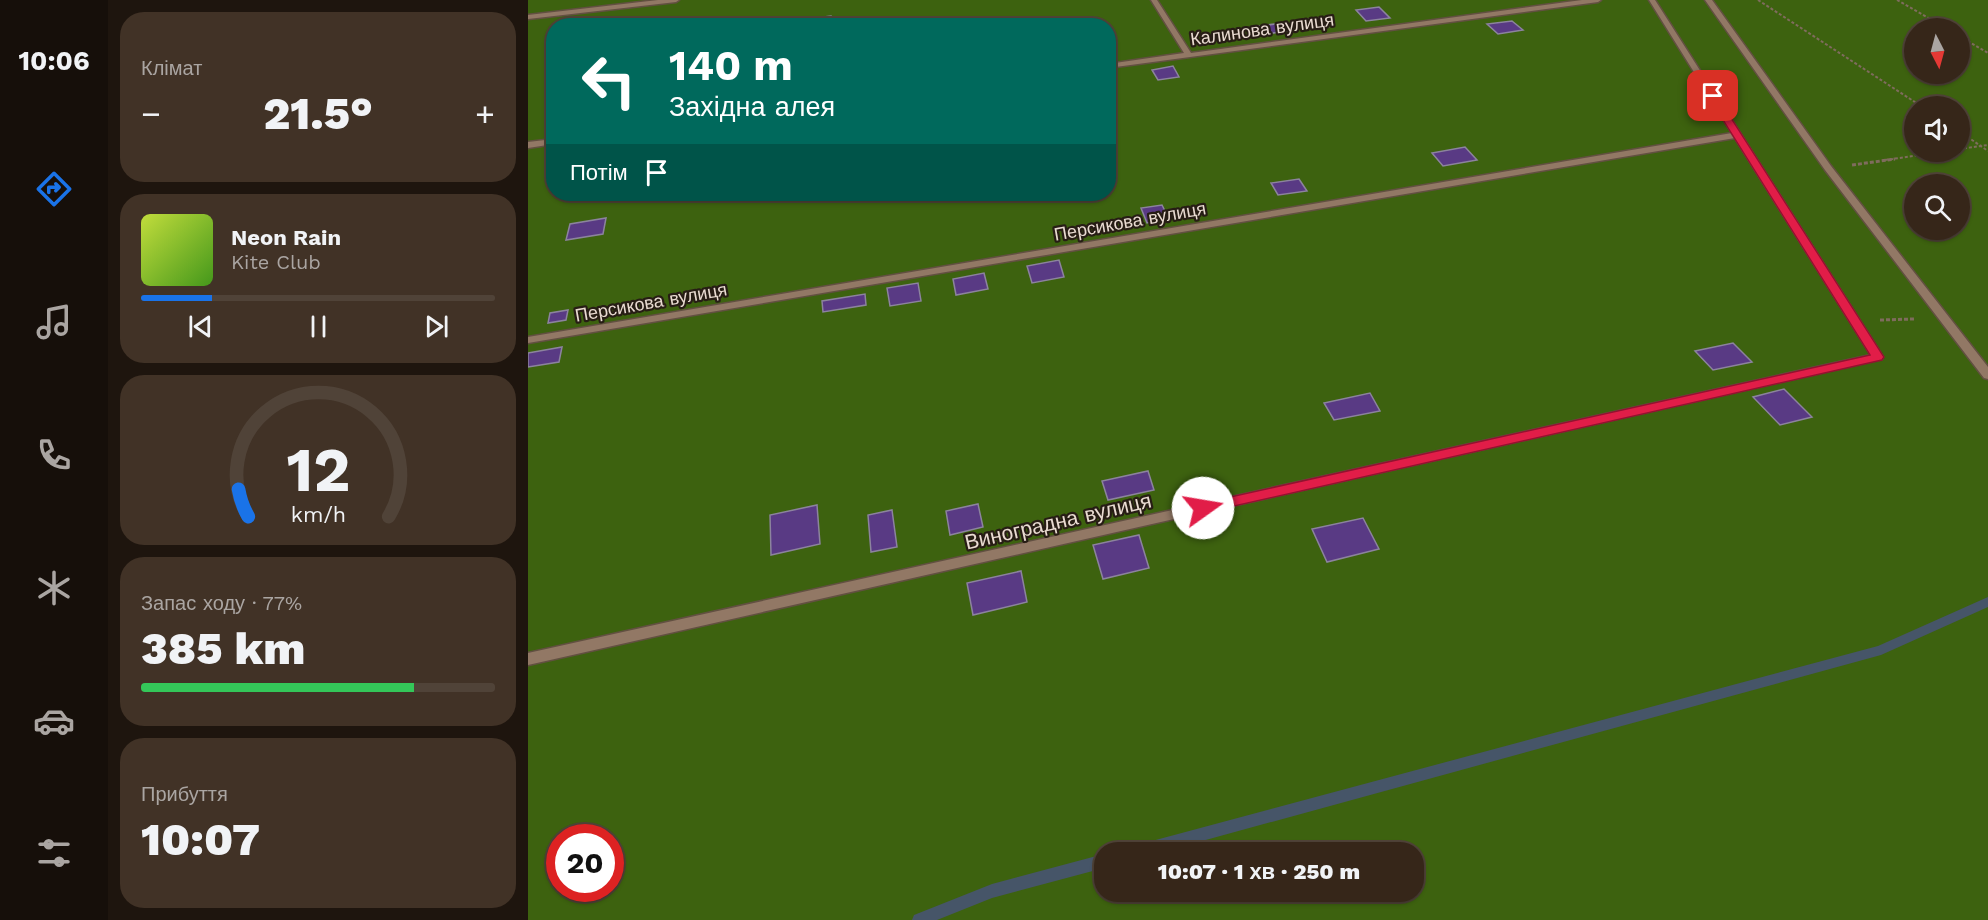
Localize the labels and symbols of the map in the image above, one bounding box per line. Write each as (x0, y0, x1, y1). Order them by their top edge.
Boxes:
street label: Калинова вулиця (1189, 9, 1335, 49)
north arrow (1904, 18, 1970, 84)
pin (1687, 70, 1738, 121)
street label: Персикова вулиця (1052, 197, 1208, 245)
street label: Персикова вулиця (573, 278, 729, 326)
position arrow (1171, 476, 1235, 540)
street label: Виноградна вулиця (962, 487, 1154, 555)
speed limit sign: 20 (546, 824, 624, 902)

